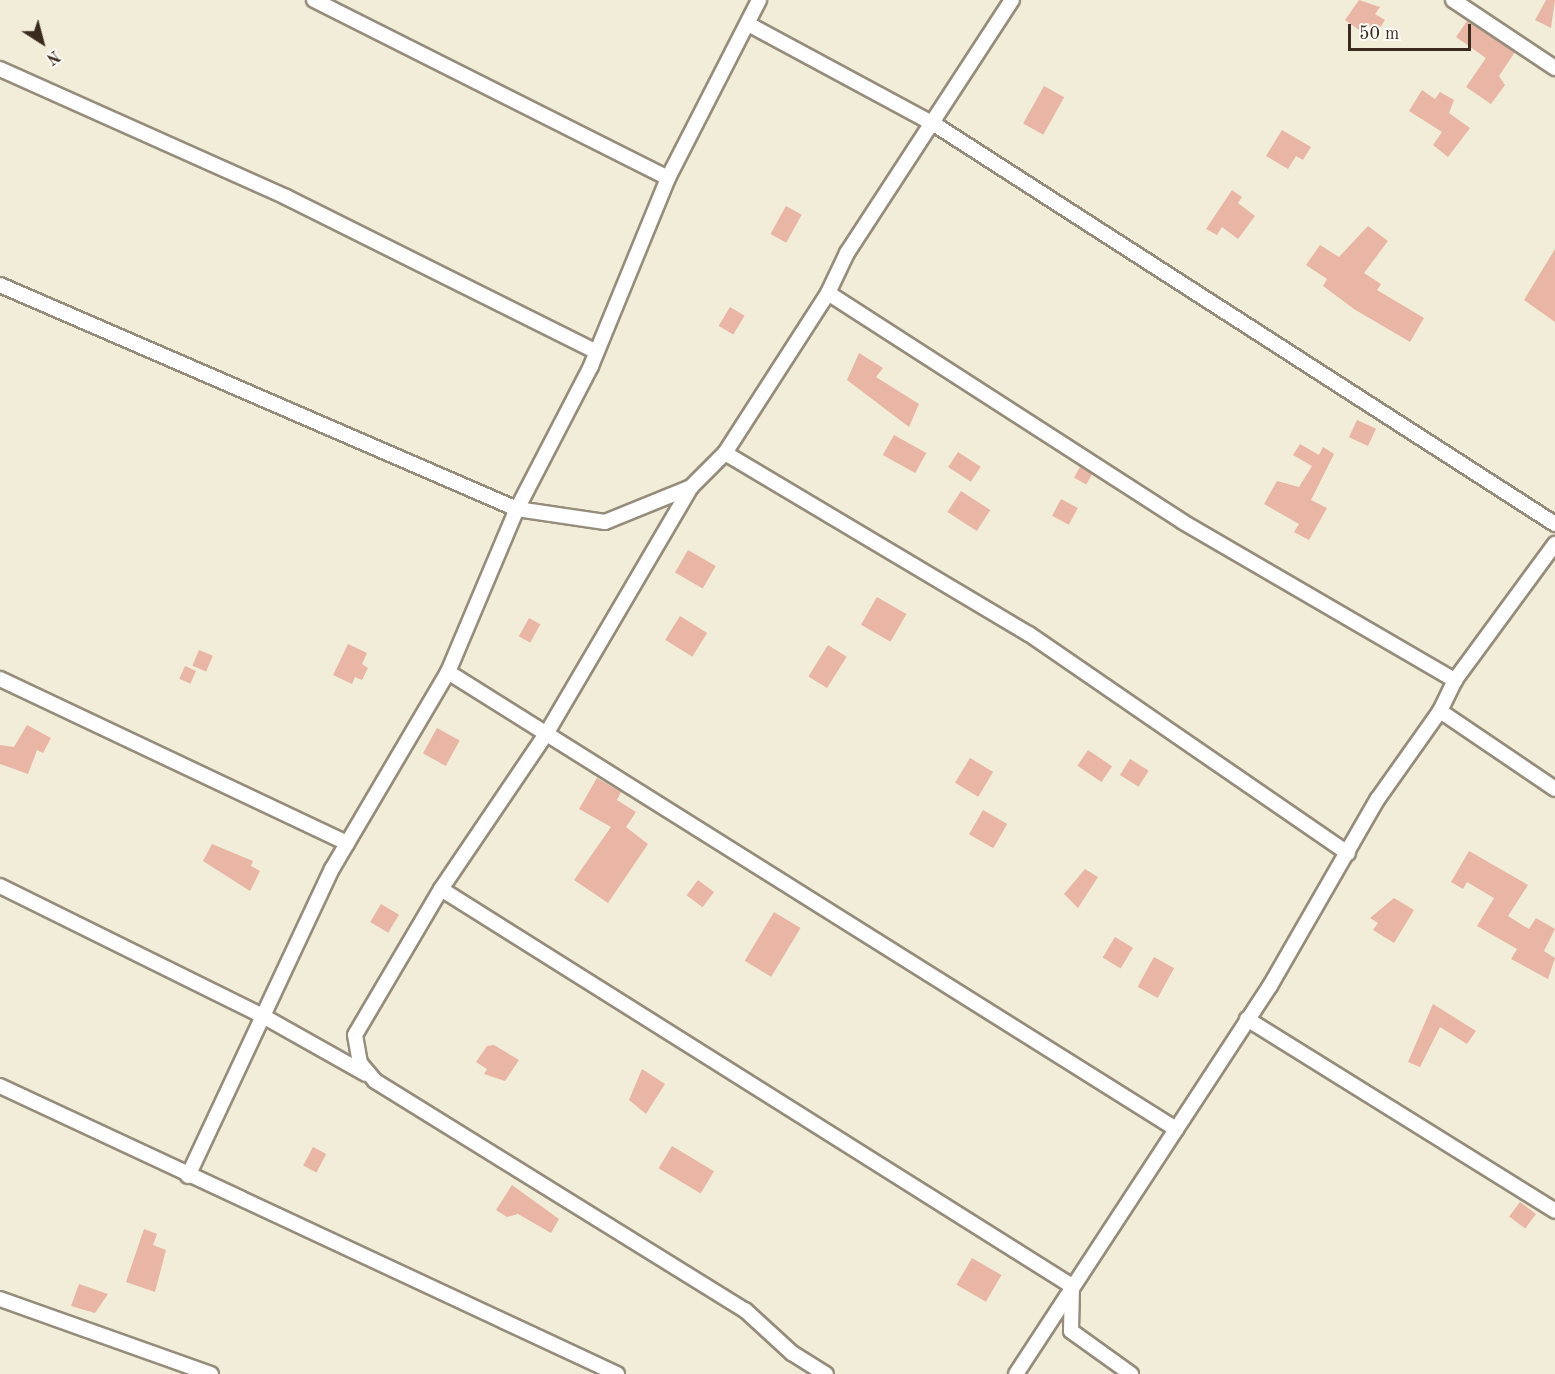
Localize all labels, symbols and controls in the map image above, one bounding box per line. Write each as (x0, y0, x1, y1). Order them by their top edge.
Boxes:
north arrow (12, 12, 72, 72)
scale bar (1351, 12, 1474, 50)
text: 50 m (1359, 25, 1399, 43)
text: N (43, 46, 62, 67)

